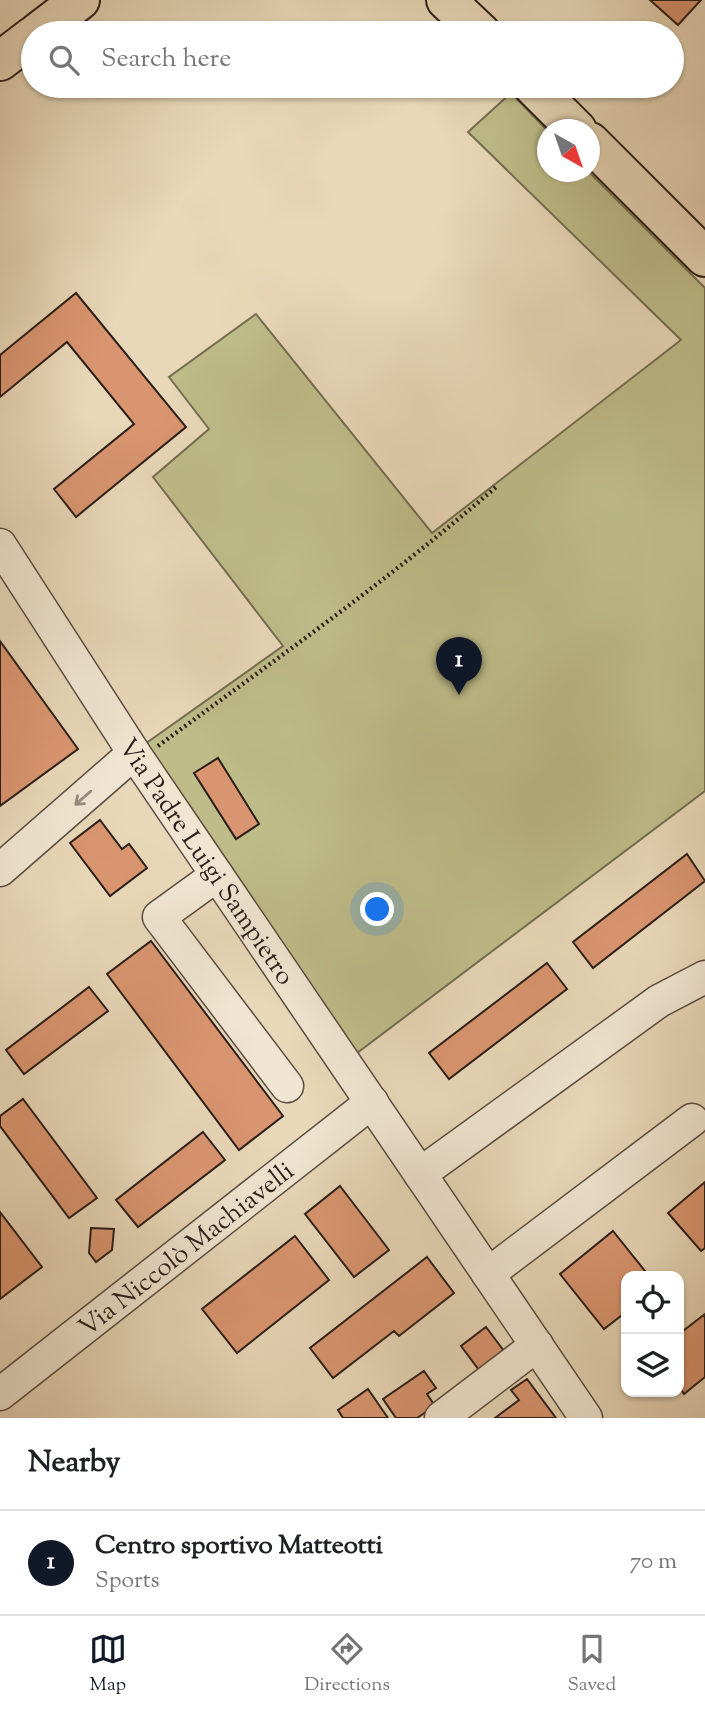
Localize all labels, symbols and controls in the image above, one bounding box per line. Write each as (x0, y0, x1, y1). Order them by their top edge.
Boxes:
search box (21, 21, 684, 98)
icon: search (45, 41, 83, 79)
text: Search here (101, 41, 231, 78)
north arrow (537, 119, 600, 182)
pin: 1 (436, 637, 482, 695)
street label: Via Padre Luigi Sampietro (108, 732, 302, 993)
one-way arrow (74, 790, 92, 806)
your location (360, 892, 394, 926)
street label: Via Niccolò Machiavelli (72, 1154, 303, 1347)
map controls (621, 1271, 684, 1397)
button: locate (621, 1271, 684, 1334)
button: layers (621, 1334, 684, 1397)
text: Nearby (28, 1442, 120, 1485)
text: Centro sportivo Matteotti (95, 1528, 383, 1565)
text: 1 (47, 1546, 55, 1579)
text: 70 m (630, 1546, 677, 1579)
text: Sports (95, 1565, 160, 1598)
tab: Map (89, 1630, 127, 1699)
tab: Directions (304, 1630, 390, 1699)
tab: Saved (567, 1630, 616, 1699)

